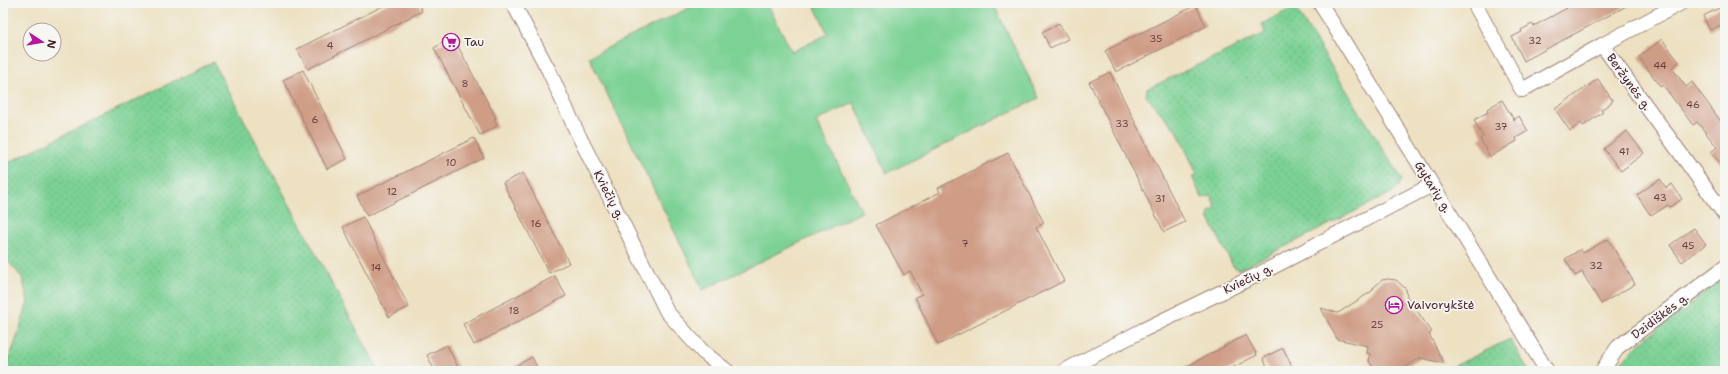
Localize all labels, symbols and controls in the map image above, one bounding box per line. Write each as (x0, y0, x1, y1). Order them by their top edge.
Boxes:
north arrow (22, 22, 62, 62)
supermarket icon: Tau (441, 32, 461, 52)
house number: 35 (1150, 32, 1162, 45)
place label: Tau (464, 34, 484, 50)
house number: 32 (1528, 34, 1542, 47)
text: N (43, 38, 60, 50)
house number: 4 (327, 39, 334, 52)
street label: Beržynės g. (1603, 50, 1655, 114)
house number: 44 (1653, 59, 1667, 72)
house number: 8 (462, 77, 469, 90)
house number: 46 (1686, 98, 1700, 111)
house number: 6 (312, 113, 319, 126)
house number: 33 (1115, 117, 1129, 130)
house number: 37 (1494, 120, 1508, 133)
house number: 41 (1619, 145, 1629, 158)
house number: 10 (446, 156, 456, 169)
street label: Gytarių g. (1411, 158, 1455, 216)
street label: Kviečių g. (590, 168, 628, 222)
house number: 12 (387, 185, 397, 198)
house number: 43 (1653, 191, 1667, 204)
house number: 31 (1155, 192, 1165, 205)
house number: 16 (531, 217, 541, 230)
house number: 7 (962, 237, 969, 250)
house number: 45 (1682, 239, 1694, 252)
house number: 32 (1589, 259, 1603, 272)
street label: Kviečių g. (1220, 260, 1276, 298)
house number: 14 (371, 261, 381, 274)
street label: Dzidiškės g. (1628, 289, 1692, 343)
hotel icon: Vaivorykštė (1384, 295, 1404, 315)
place label: Vaivorykštė (1407, 297, 1475, 313)
house number: 18 (508, 304, 520, 317)
house number: 25 (1371, 318, 1383, 331)

